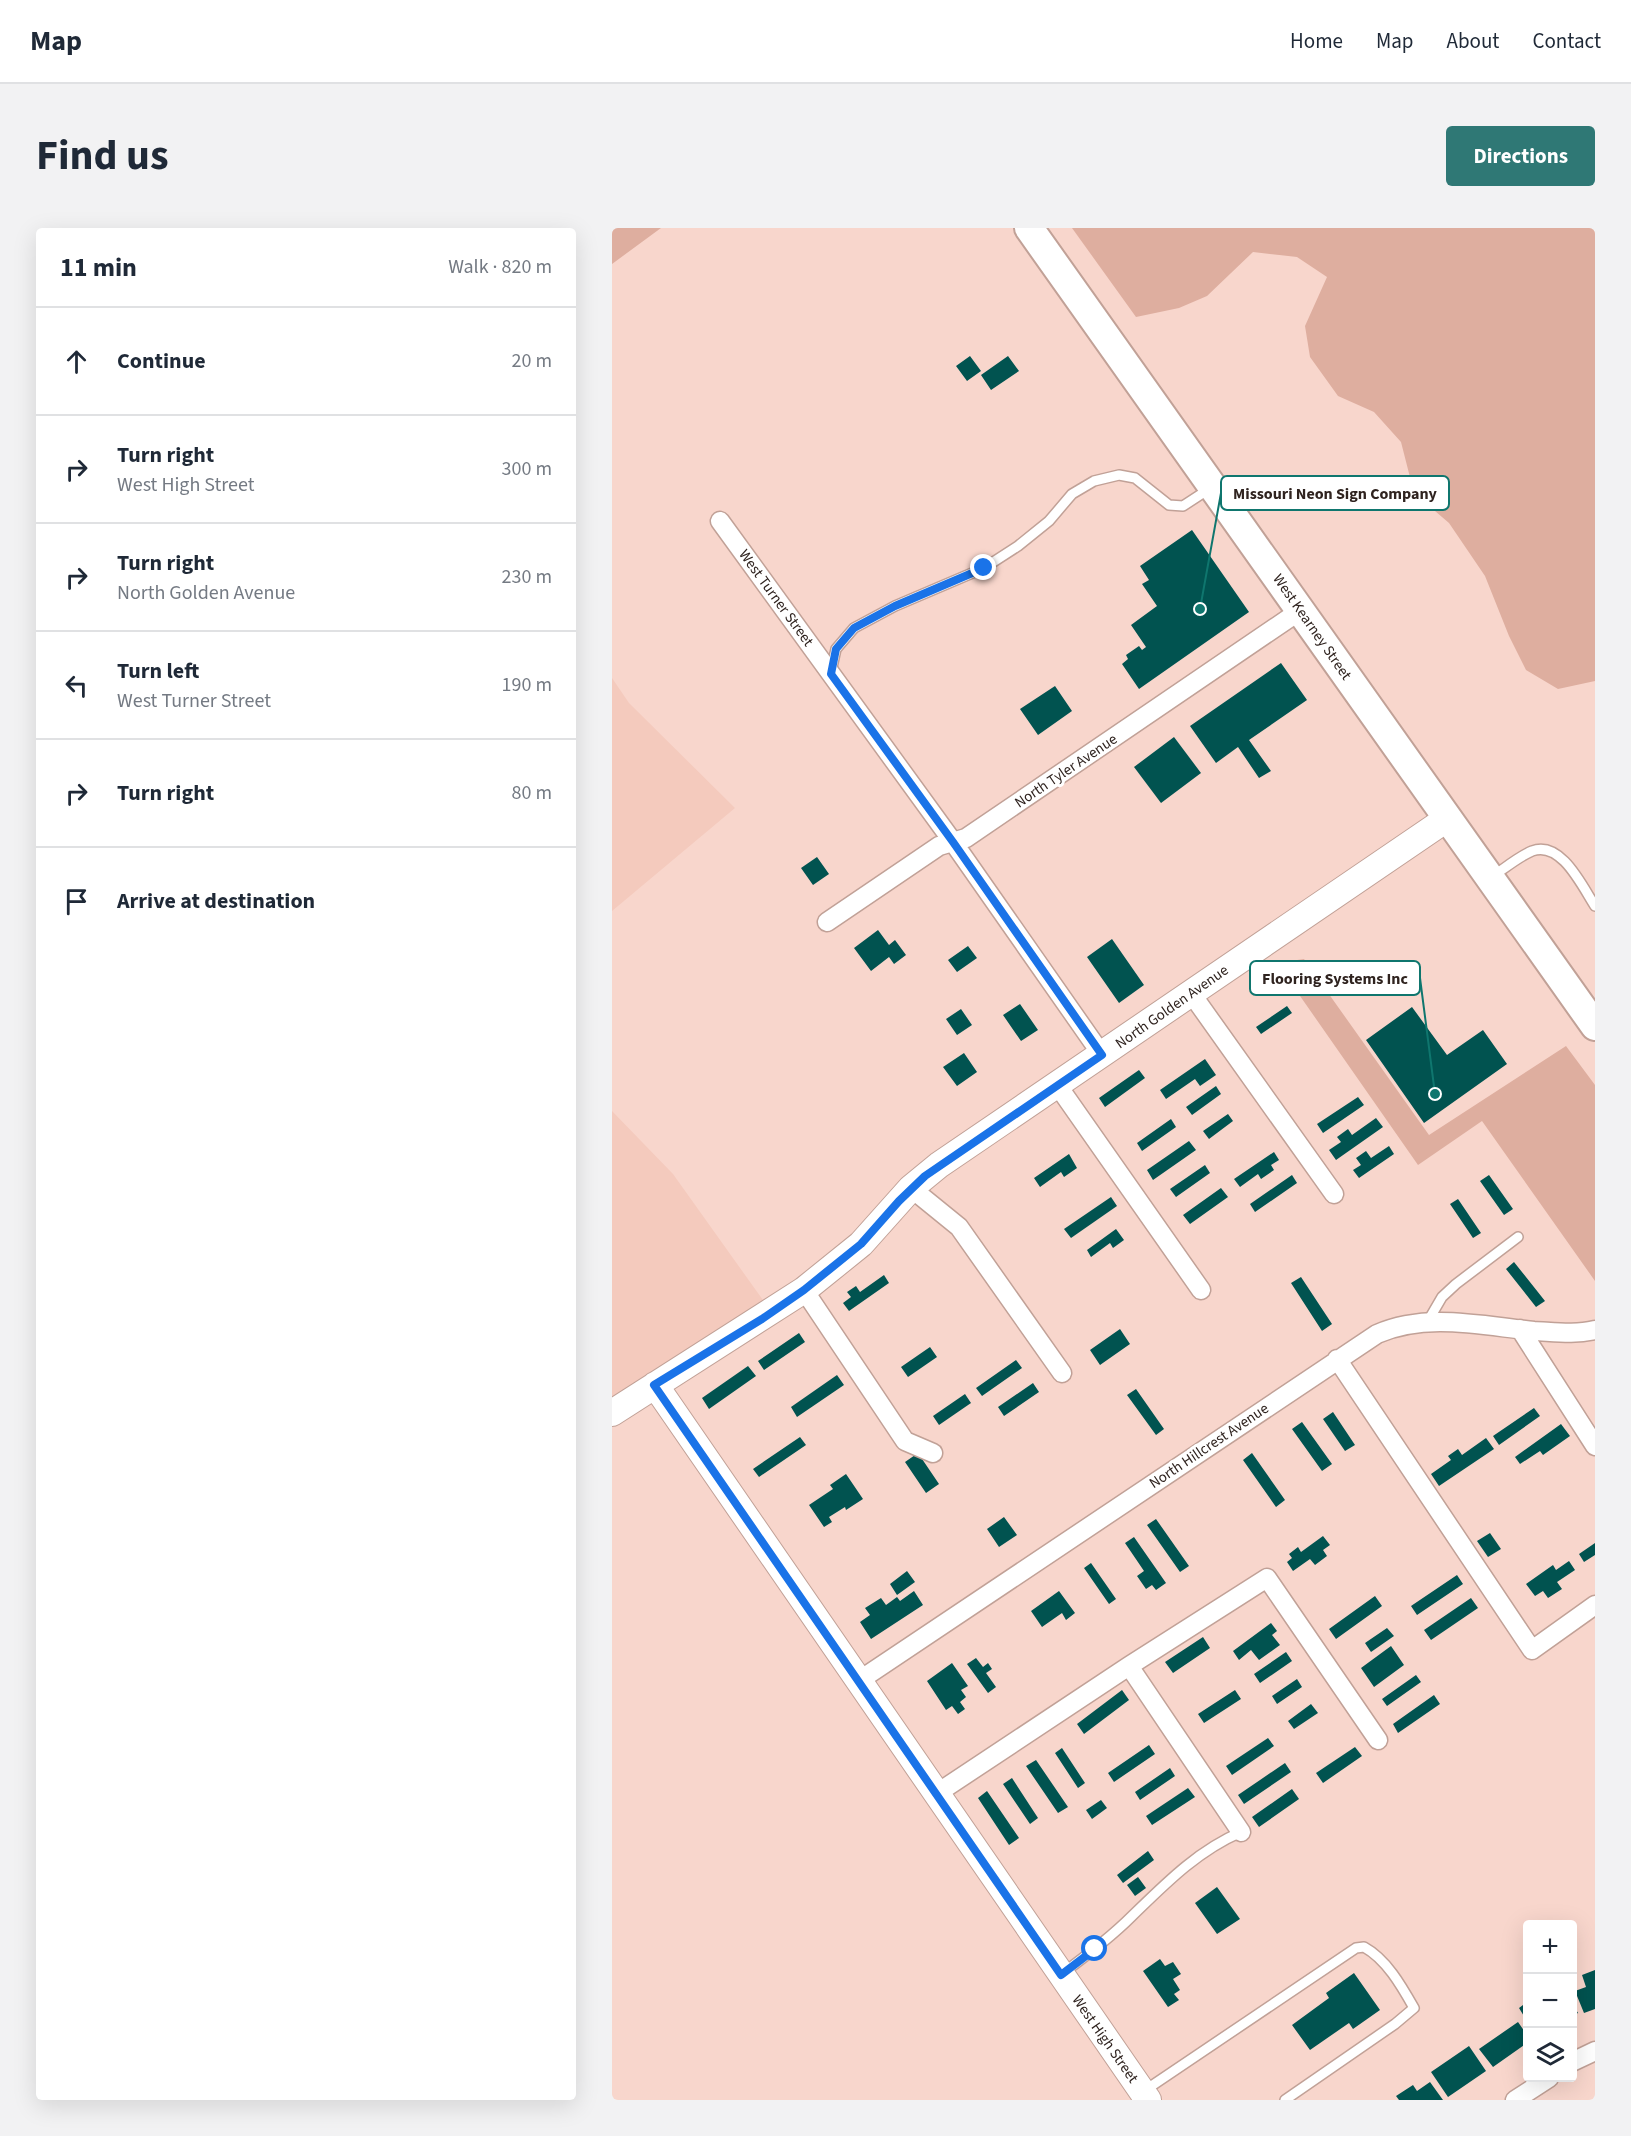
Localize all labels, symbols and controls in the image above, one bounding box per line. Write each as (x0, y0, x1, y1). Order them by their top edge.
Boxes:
text: Map (30, 21, 82, 61)
text: Home (1290, 26, 1343, 56)
text: Map (1376, 26, 1414, 56)
text: About (1447, 26, 1499, 56)
text: Contact (1532, 26, 1601, 56)
text: Find us (36, 126, 169, 186)
button: Directions (1446, 126, 1595, 186)
text: 11 min (60, 249, 137, 286)
text: Walk · 820 m (448, 253, 552, 281)
icon: ahead (60, 345, 93, 378)
text: Continue (117, 345, 206, 377)
text: 20 m (512, 347, 552, 375)
text: Turn right (117, 439, 214, 471)
icon: right (60, 453, 93, 486)
text: 300 m (502, 455, 552, 483)
text: West High Street (117, 471, 254, 499)
callout: Missouri Neon Sign Company (1221, 476, 1449, 510)
text: Missouri Neon Sign Company (1233, 483, 1438, 505)
street label: West Turner Street (734, 545, 818, 651)
text: Turn right (117, 547, 214, 579)
route end (970, 554, 996, 580)
icon: right (60, 561, 93, 594)
text: 230 m (502, 563, 552, 591)
street label: West Kearney Street (1268, 570, 1356, 684)
text: North Golden Avenue (117, 579, 295, 607)
text: Turn left (117, 655, 199, 687)
icon: left (60, 669, 93, 702)
text: 190 m (502, 671, 552, 699)
text: West Turner Street (117, 687, 271, 715)
street label: North Tyler Avenue (1011, 729, 1121, 813)
icon: right (60, 777, 93, 810)
text: Turn right (117, 777, 214, 809)
text: 80 m (512, 779, 552, 807)
icon: arrive (60, 885, 93, 918)
text: Arrive at destination (117, 885, 315, 917)
street label: North Golden Avenue (1111, 960, 1233, 1054)
callout: Flooring Systems Inc (1250, 961, 1420, 995)
text: Flooring Systems Inc (1262, 968, 1409, 990)
street label: North Hillcrest Avenue (1145, 1398, 1273, 1494)
map controls (1523, 1920, 1577, 2082)
button: + (1523, 1920, 1577, 1974)
route start (1081, 1935, 1107, 1961)
button: − (1523, 1974, 1577, 2028)
street label: West High Street (1067, 1991, 1143, 2087)
button: layers (1523, 2028, 1577, 2082)

